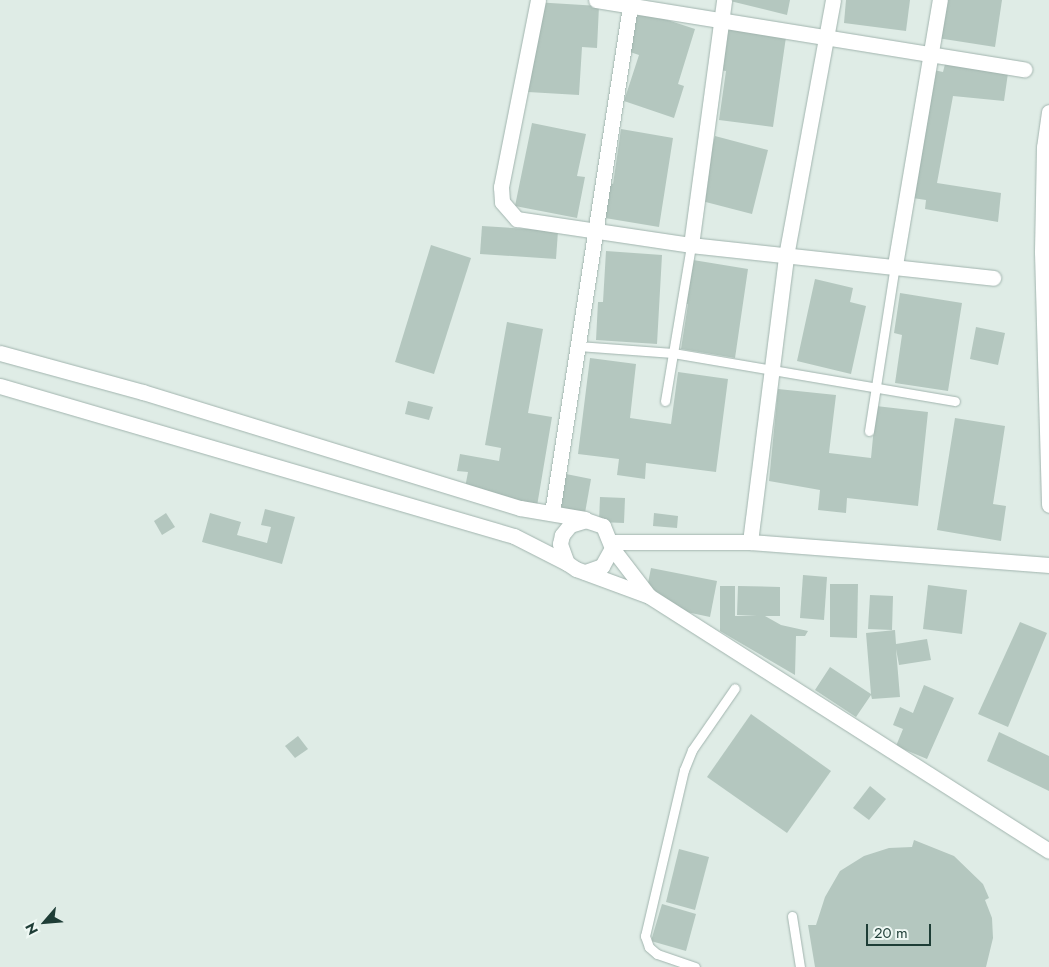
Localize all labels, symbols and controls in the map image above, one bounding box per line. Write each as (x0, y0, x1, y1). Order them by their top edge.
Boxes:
north arrow (20, 897, 70, 947)
scale bar (869, 914, 934, 946)
text: N (20, 919, 43, 938)
text: 20 m (874, 922, 908, 944)

